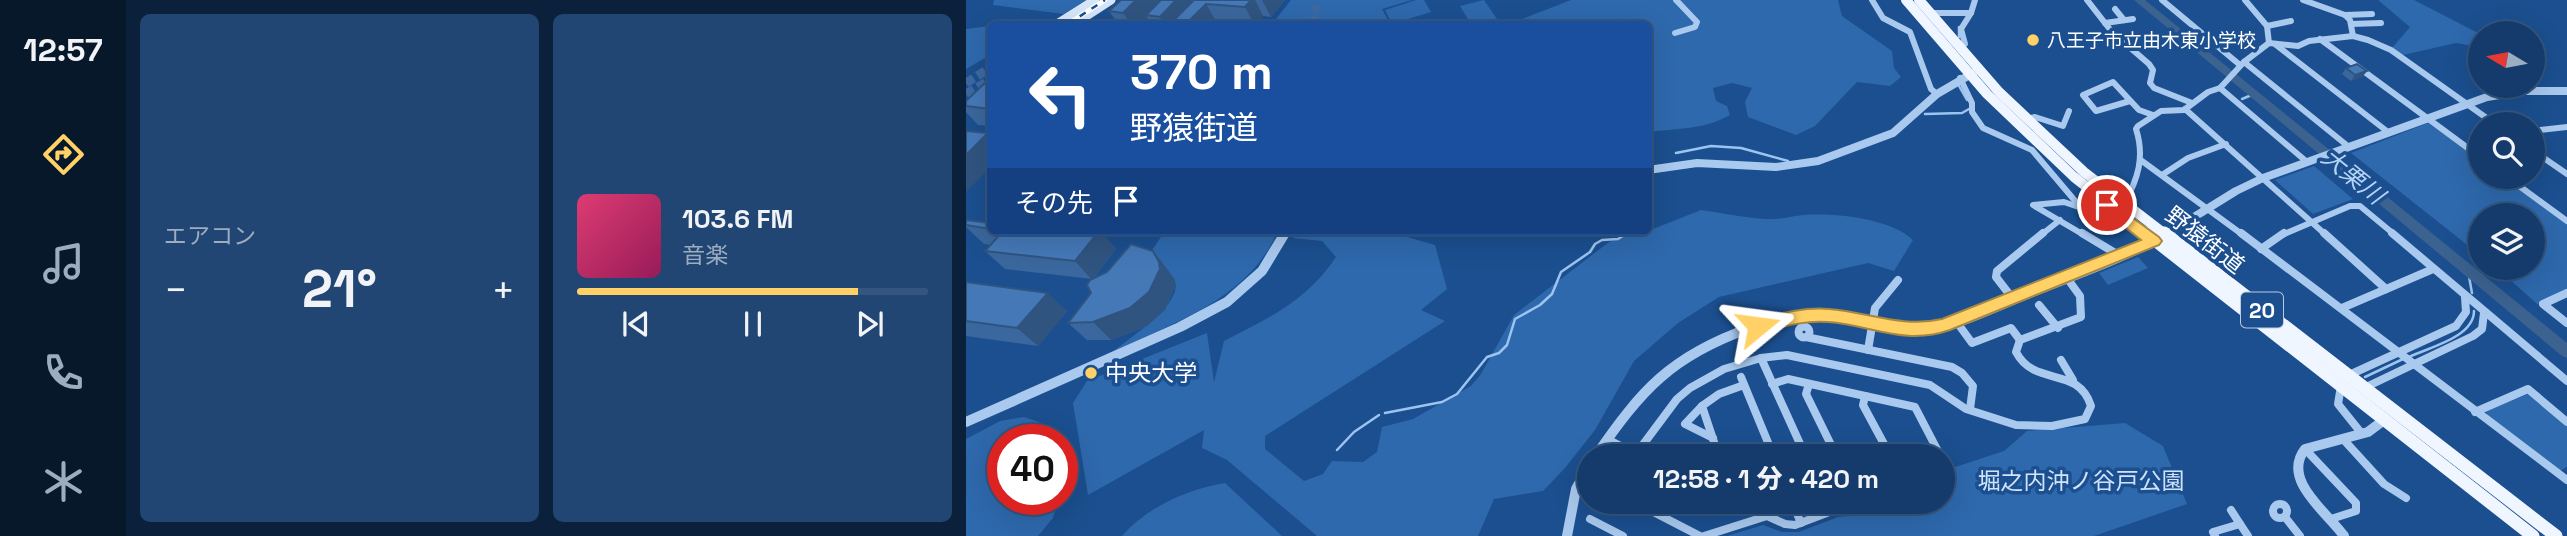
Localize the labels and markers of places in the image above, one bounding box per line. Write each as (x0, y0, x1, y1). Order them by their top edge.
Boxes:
place label: 八王子市立由木東小学校 (2047, 28, 2256, 53)
marker: 八王子市立由木東小学校 (2025, 32, 2041, 48)
pin (2077, 175, 2137, 235)
place label: 中央大学 (1105, 358, 1197, 388)
marker: 中央大学 (1083, 365, 1099, 381)

